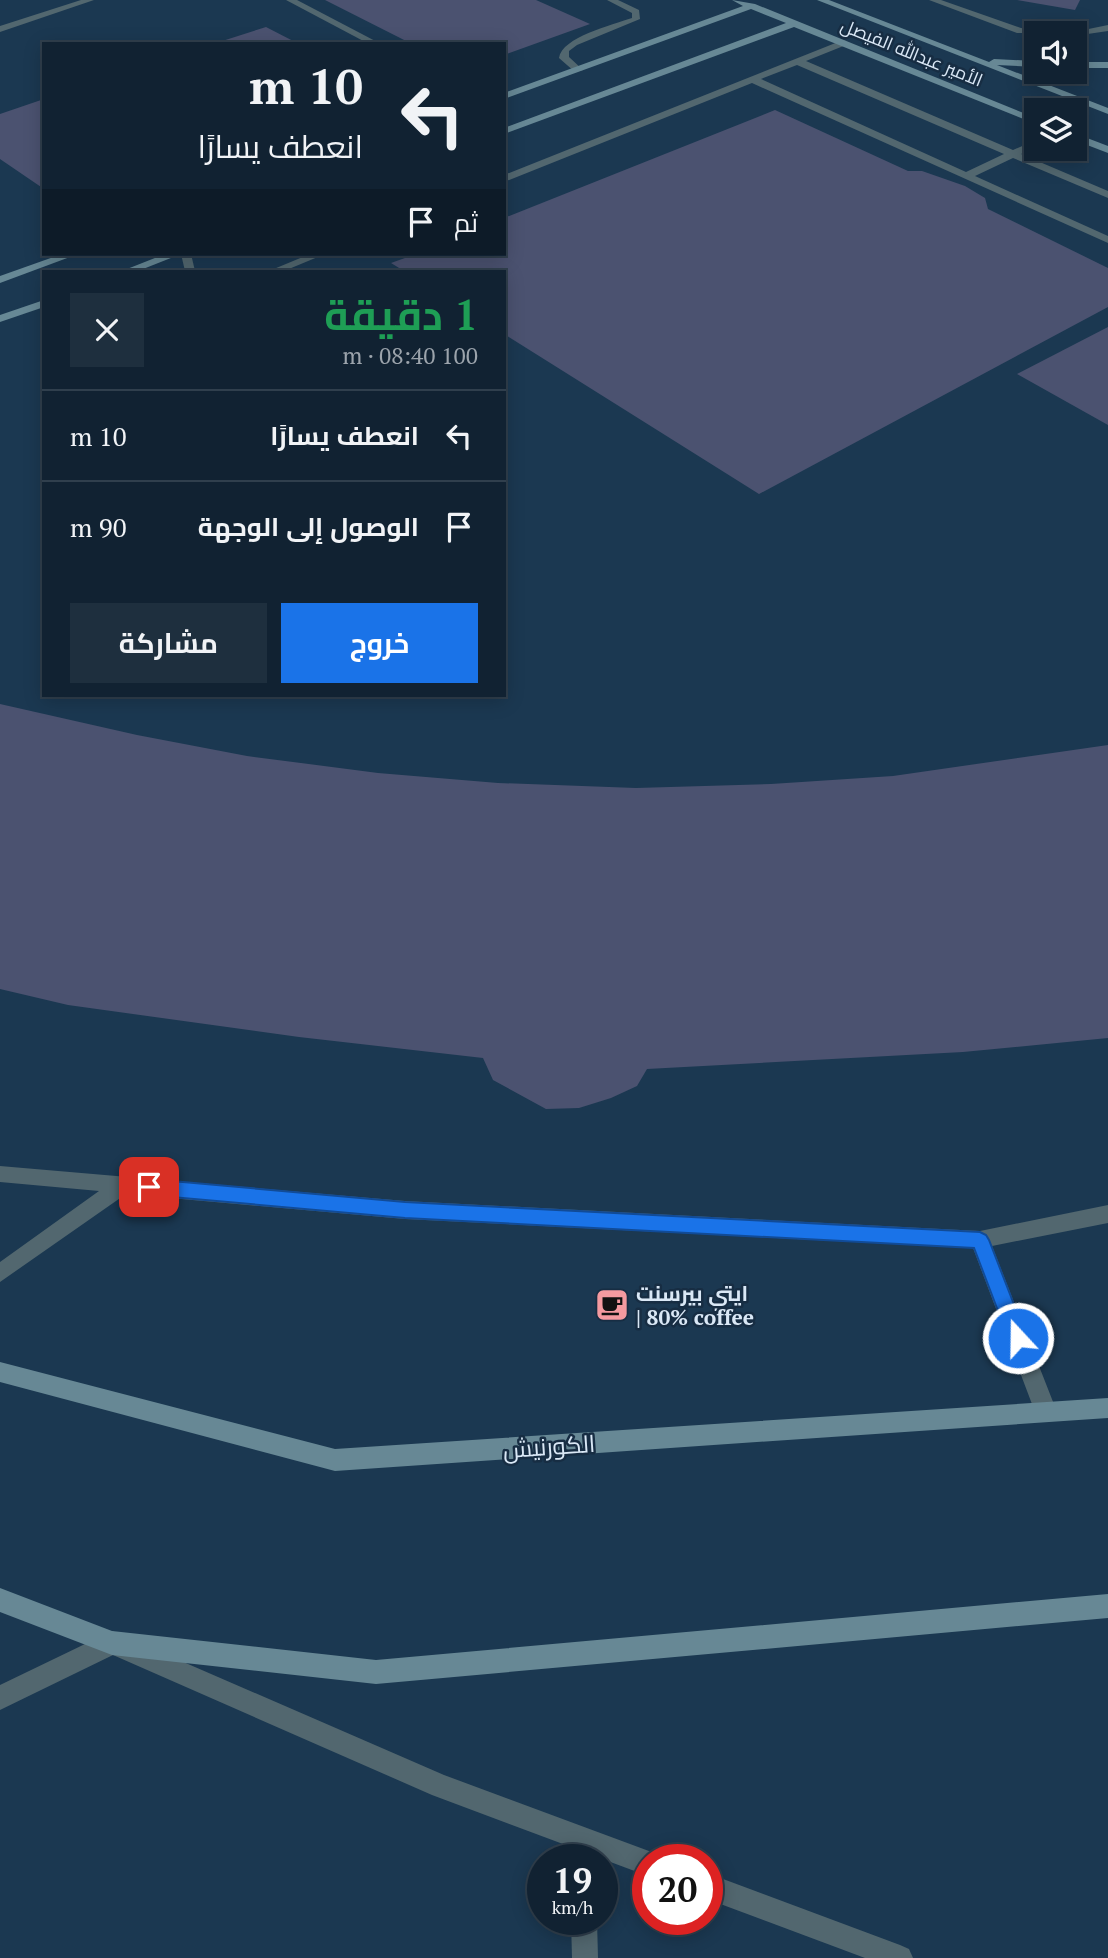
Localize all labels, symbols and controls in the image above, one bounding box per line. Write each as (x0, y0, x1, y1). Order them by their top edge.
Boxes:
street label: الأمير عبدالله الفيصل (837, 13, 987, 91)
map controls (1024, 21, 1087, 161)
button: sound (1024, 21, 1087, 84)
text: 10 m (249, 53, 363, 118)
icon: left (387, 70, 478, 161)
button: layers (1024, 98, 1087, 161)
text: انعطف يسارًا (197, 125, 363, 167)
icon: arrive (402, 203, 440, 241)
text: ثم (454, 205, 478, 239)
text: 1 دقيقة (324, 286, 478, 342)
button: close (70, 293, 144, 367)
text: 100 m · 08:40 (343, 340, 478, 371)
icon: left (440, 417, 478, 455)
text: انعطف يسارًا (270, 418, 419, 452)
text: 10 m (70, 419, 127, 453)
icon: arrive (440, 508, 478, 546)
text: الوصول إلى الوجهة (198, 509, 419, 543)
text: 90 m (70, 510, 127, 544)
button: مشاركة (70, 603, 267, 683)
button: خروج (281, 603, 478, 683)
pin (119, 1157, 179, 1217)
icon: arrive (130, 1168, 168, 1206)
place label: ايتي بيرسنت | 80% coffee (636, 1279, 754, 1331)
cafe icon: ايتي بيرسنت | 80% coffee (593, 1286, 631, 1324)
position arrow (981, 1301, 1055, 1375)
street label: الكورنيش (502, 1427, 596, 1465)
speed limit sign: 20 (632, 1844, 723, 1935)
text: 19 (553, 1857, 592, 1903)
text: km/h (552, 1895, 593, 1919)

